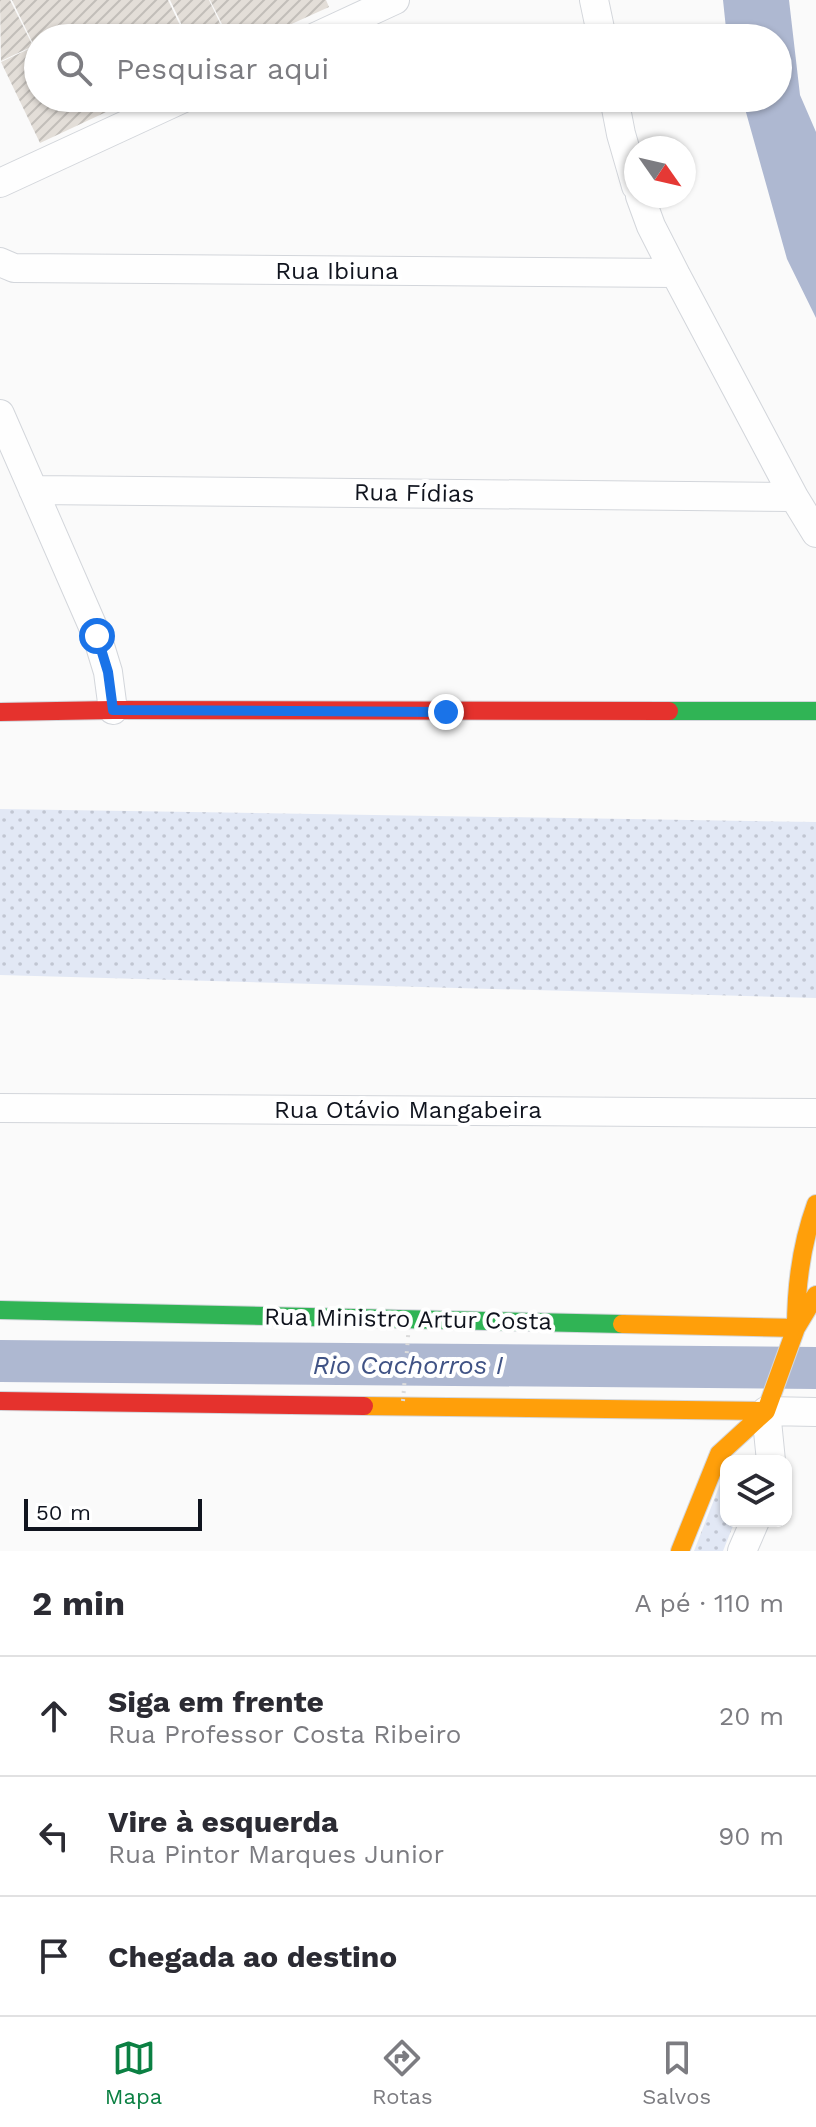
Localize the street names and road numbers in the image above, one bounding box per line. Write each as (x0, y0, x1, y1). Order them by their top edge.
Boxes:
street label: Rua Ibiuna (275, 257, 399, 285)
street label: Rua Fídias (354, 478, 474, 508)
street label: Rua Otávio Mangabeira (274, 1096, 542, 1124)
street label: Rua Ministro Artur Costa (264, 1302, 552, 1336)

